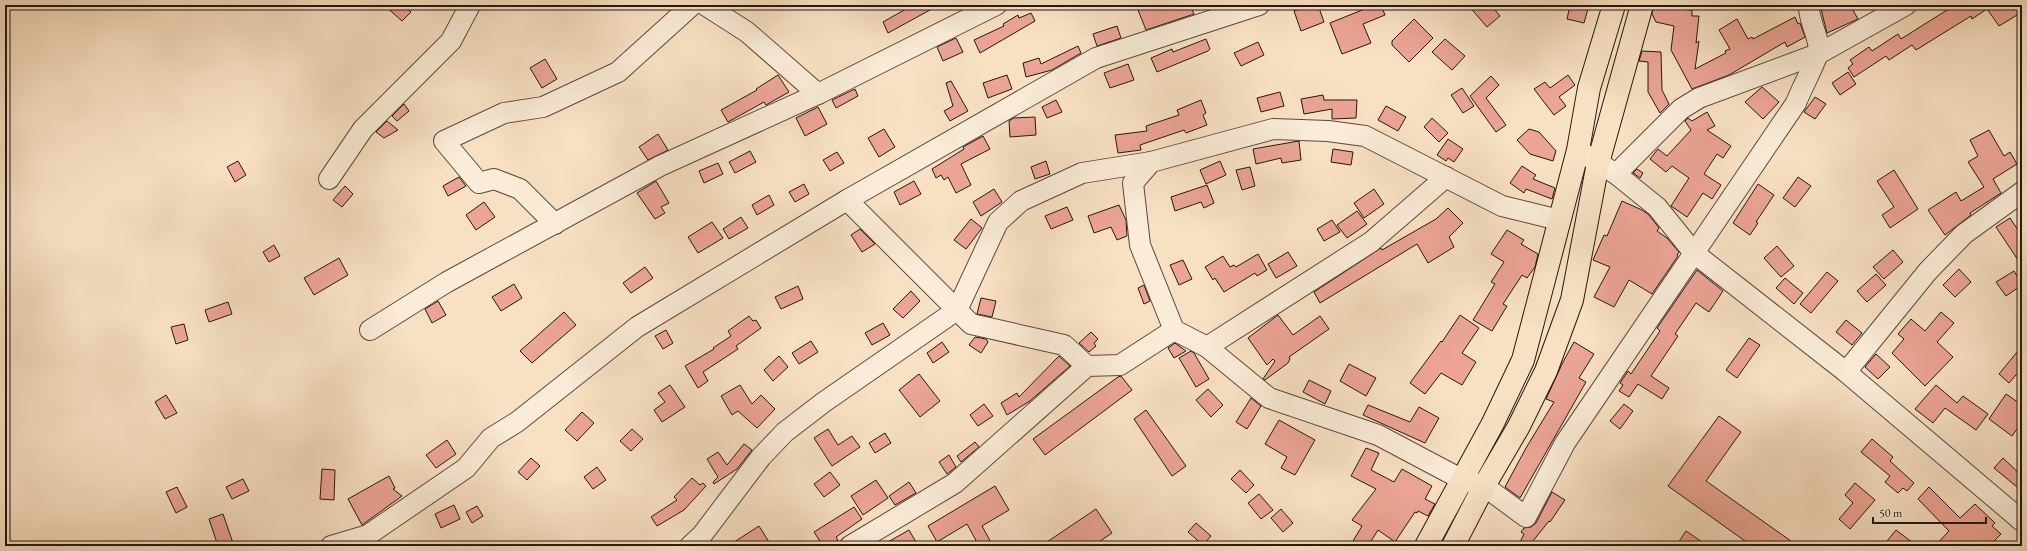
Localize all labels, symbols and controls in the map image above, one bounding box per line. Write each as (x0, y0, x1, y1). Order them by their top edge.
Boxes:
scale bar (1873, 499, 1986, 525)
text: 50 m (1879, 505, 1903, 521)

